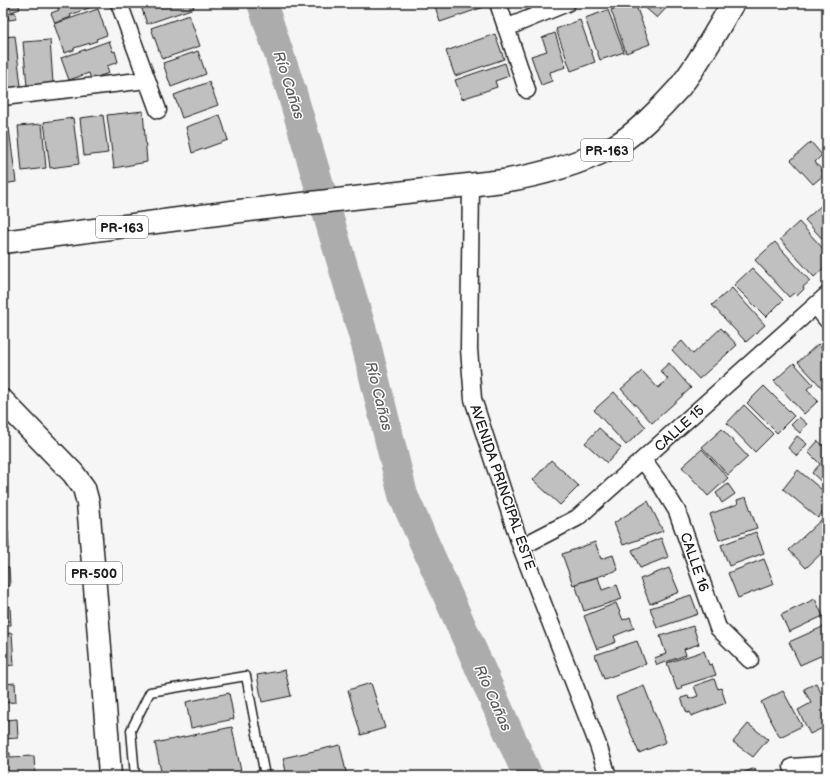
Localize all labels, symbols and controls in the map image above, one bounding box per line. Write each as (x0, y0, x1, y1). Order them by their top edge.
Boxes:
water label: Río Cañas (269, 49, 309, 122)
road number: PR-163 (581, 139, 633, 161)
road number: PR-163 (96, 216, 148, 238)
water label: Río Cañas (361, 360, 396, 433)
street label: AVENIDA PRINCIPAL ESTE (466, 402, 539, 572)
street label: CALLE 15 (651, 402, 708, 455)
street label: CALLE 16 (676, 530, 713, 594)
road number: PR-500 (66, 562, 122, 584)
water label: Río Cañas (470, 662, 516, 735)

